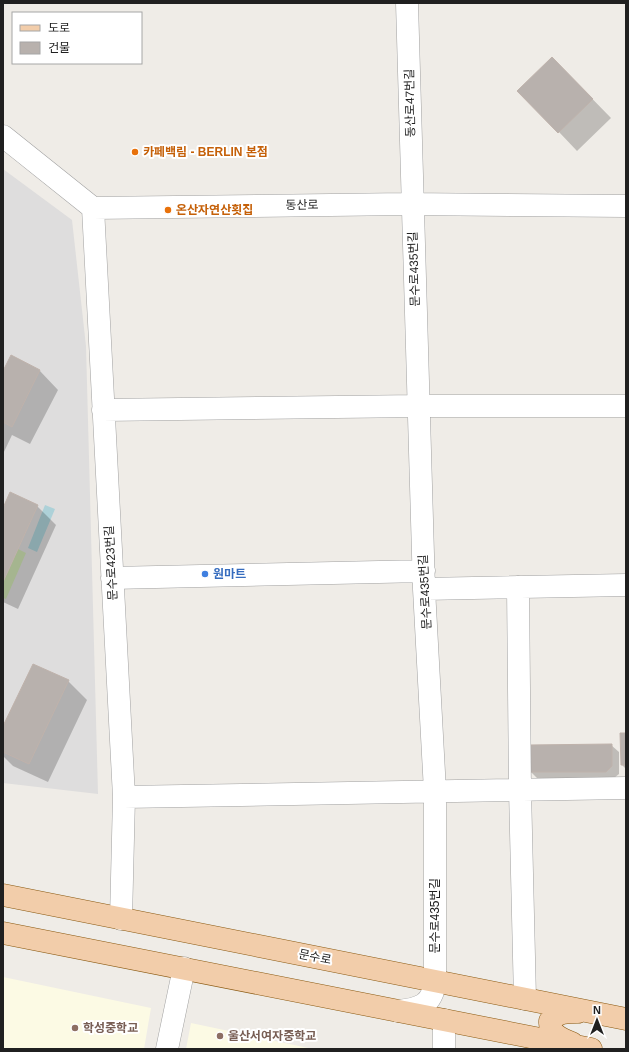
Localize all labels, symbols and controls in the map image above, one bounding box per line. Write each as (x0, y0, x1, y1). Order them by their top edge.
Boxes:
legend (12, 12, 142, 64)
text: 도로 (48, 21, 70, 35)
text: 건물 (48, 41, 70, 55)
street label: 동산로47번길 (402, 69, 418, 137)
place label: 카페백림 - BERLIN 본점 (143, 145, 268, 159)
marker: 카페백림 - BERLIN 본점 (130, 147, 140, 157)
street label: 동산로 (285, 198, 319, 212)
place label: 온산자연산횟집 (176, 203, 253, 217)
marker: 온산자연산횟집 (163, 205, 173, 215)
street label: 문수로435번길 (406, 231, 422, 307)
street label: 문수로423번길 (102, 525, 120, 601)
street label: 문수로435번길 (416, 554, 434, 630)
place label: 원마트 (213, 567, 246, 581)
marker: 원마트 (200, 569, 210, 579)
street label: 문수로435번길 (428, 878, 442, 954)
street label: 문수로 (297, 947, 333, 967)
north arrow (577, 1000, 617, 1040)
text: N (593, 1004, 601, 1016)
place label: 학성중학교 (83, 1021, 138, 1035)
marker: 학성중학교 (70, 1023, 80, 1033)
place label: 울산서여자중학교 (228, 1029, 316, 1043)
marker: 울산서여자중학교 (215, 1031, 225, 1041)

